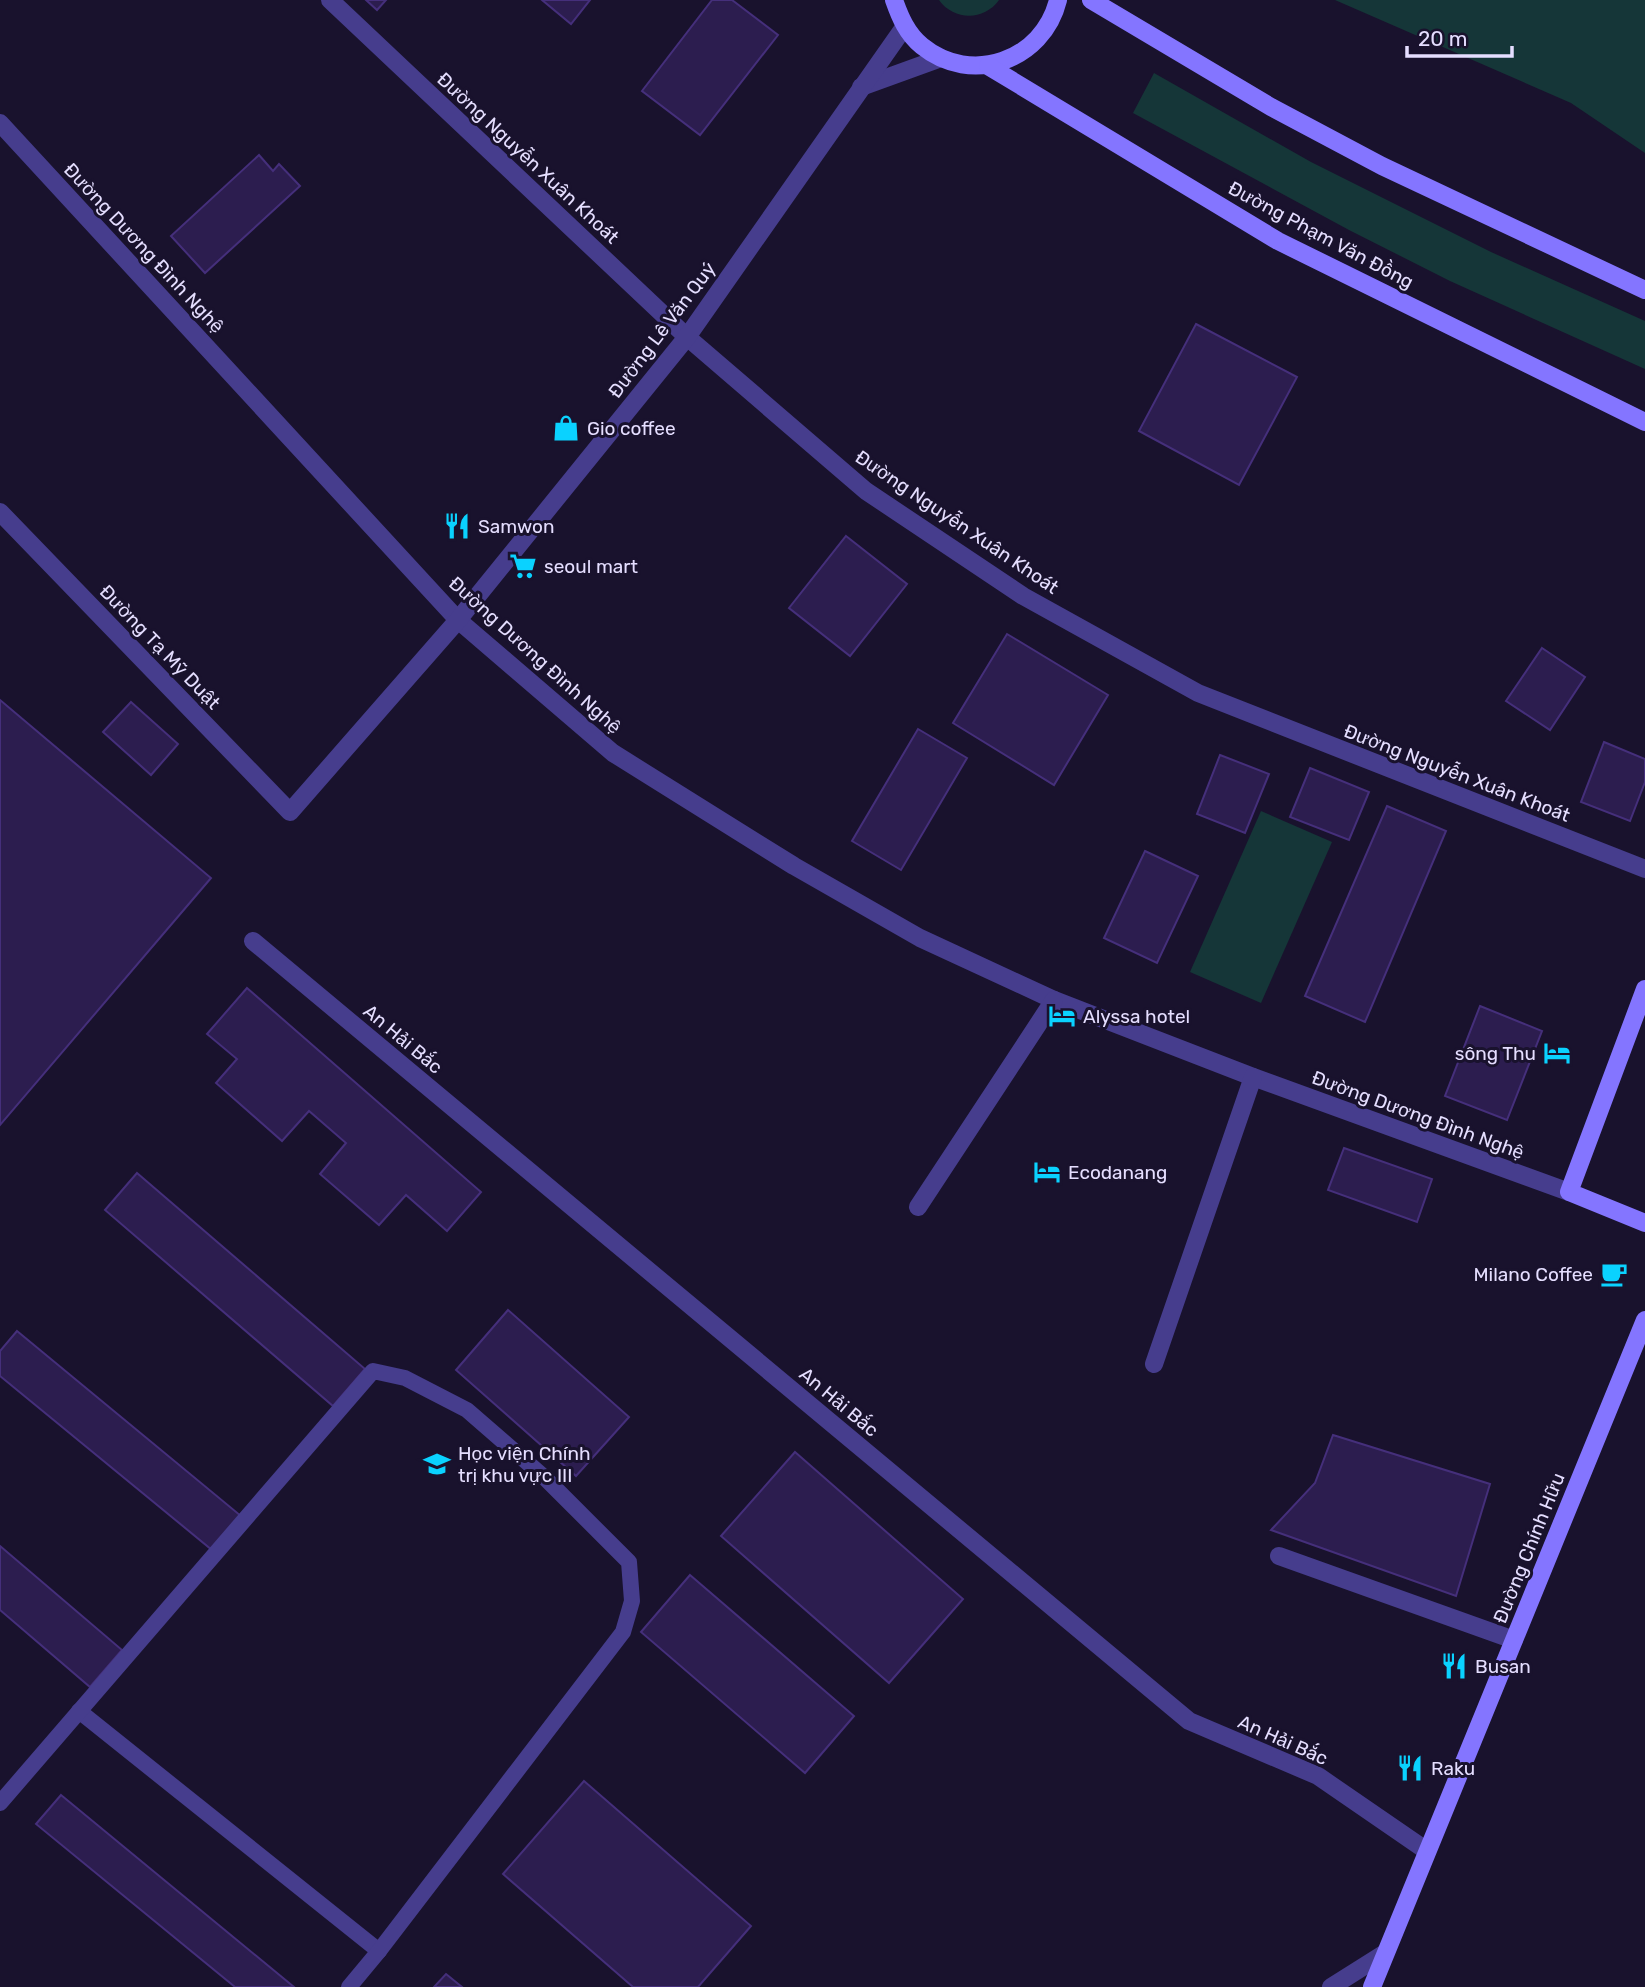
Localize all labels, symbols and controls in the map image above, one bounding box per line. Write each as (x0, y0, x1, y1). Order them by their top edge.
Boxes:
scale bar (1407, 14, 1512, 58)
text: 20 m (1418, 26, 1467, 51)
street label: Đường Nguyễn Xuân Khoát (432, 68, 624, 249)
street label: Đường Dương Đình Nghệ (59, 158, 229, 338)
street label: Đường Phạm Văn Đồng (1224, 176, 1418, 294)
street label: Đường Lê Văn Quý (603, 258, 721, 402)
shop icon: Gio coffee (551, 413, 581, 443)
place label: Gio coffee (587, 417, 676, 440)
street label: Đường Nguyễn Xuân Khoát (851, 445, 1064, 599)
restaurant icon: Samwon (442, 511, 472, 541)
place label: Samwon (478, 515, 554, 538)
supermarket icon: seoul mart (508, 551, 538, 581)
place label: seoul mart (544, 555, 639, 578)
street label: Đường Dương Đình Nghệ (444, 572, 626, 738)
street label: Đường Tạ Mỹ Duật (95, 580, 226, 714)
street label: Đường Nguyễn Xuân Khoát (1341, 719, 1574, 827)
street label: An Hải Bắc (359, 999, 447, 1079)
hotel icon: Alyssa hotel (1047, 1001, 1077, 1031)
place label: Alyssa hotel (1083, 1005, 1190, 1028)
hotel icon: sông Thu (1542, 1038, 1572, 1068)
place label: sông Thu (1455, 1042, 1536, 1065)
street label: Đường Dương Đình Nghệ (1309, 1066, 1527, 1164)
hotel icon: Ecodanang (1032, 1157, 1062, 1187)
place label: Ecodanang (1068, 1161, 1167, 1184)
cafe icon: Milano Coffee (1599, 1259, 1629, 1289)
place label: Milano Coffee (1473, 1263, 1593, 1286)
street label: An Hải Bắc (795, 1362, 883, 1442)
place label: Học viện Chính trị khu vực III (458, 1442, 591, 1487)
school or university icon: Học viện Chính trị khu vực III (422, 1449, 452, 1479)
street label: Đường Chính Hữu (1488, 1469, 1570, 1627)
restaurant icon: Busan (1439, 1651, 1469, 1681)
place label: Busan (1475, 1655, 1531, 1678)
street label: An Hải Bắc (1234, 1710, 1332, 1770)
restaurant icon: Raku (1395, 1753, 1425, 1783)
place label: Raku (1431, 1757, 1475, 1780)

